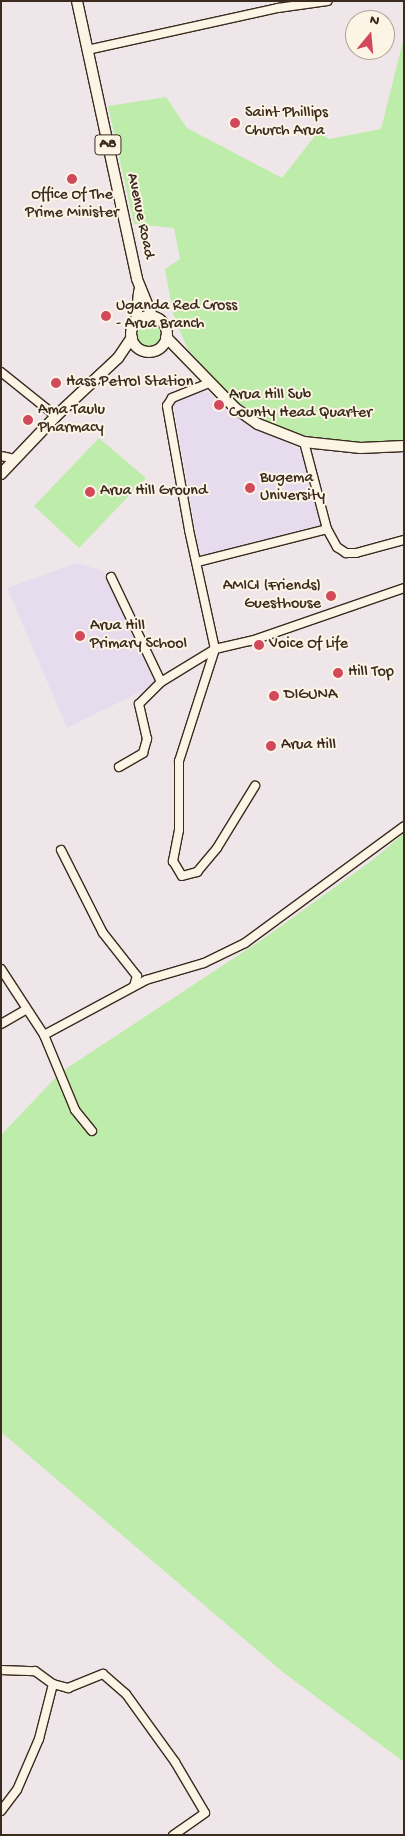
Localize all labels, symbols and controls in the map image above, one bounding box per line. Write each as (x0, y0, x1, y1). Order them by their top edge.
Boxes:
north arrow (345, 10, 395, 60)
text: N (367, 12, 381, 31)
place label: Saint Phillips Church Arua (245, 104, 328, 142)
marker: Saint Phillips Church Arua (229, 117, 241, 129)
road number: A8 (94, 132, 122, 158)
street label: Avenue Road (121, 172, 157, 260)
marker: Office Of The Prime Minister (66, 173, 78, 185)
place label: Office Of The Prime Minister (25, 186, 119, 224)
place label: Uganda Red Cross - Arua Branch (116, 297, 237, 335)
marker: Uganda Red Cross - Arua Branch (100, 310, 112, 322)
place label: Hass Petrol Station (66, 373, 193, 393)
marker: Hass Petrol Station (50, 377, 62, 389)
place label: Arua Hill Sub County Head Quarter (229, 386, 372, 424)
marker: Arua Hill Sub County Head Quarter (213, 399, 225, 411)
place label: Ama Taulu Pharmacy (38, 401, 105, 439)
marker: Ama Taulu Pharmacy (22, 414, 34, 426)
place label: Bugema University (260, 469, 325, 507)
place label: Arua Hill Ground (100, 482, 207, 502)
marker: Bugema University (244, 482, 256, 494)
marker: Arua Hill Ground (84, 486, 96, 498)
place label: AMICI (Friends) Guesthouse (223, 577, 321, 615)
marker: AMICI (Friends) Guesthouse (325, 590, 337, 602)
place label: Arua Hill Primary School (90, 617, 187, 655)
marker: Arua Hill Primary School (74, 630, 86, 642)
place label: Voice Of Life (269, 635, 348, 655)
marker: Voice Of Life (253, 639, 265, 651)
place label: Hill Top (348, 663, 394, 683)
marker: Hill Top (332, 667, 344, 679)
place label: DIGUNA (284, 686, 337, 706)
marker: DIGUNA (268, 690, 280, 702)
place label: Arua Hill (281, 736, 336, 756)
marker: Arua Hill (265, 740, 277, 752)

